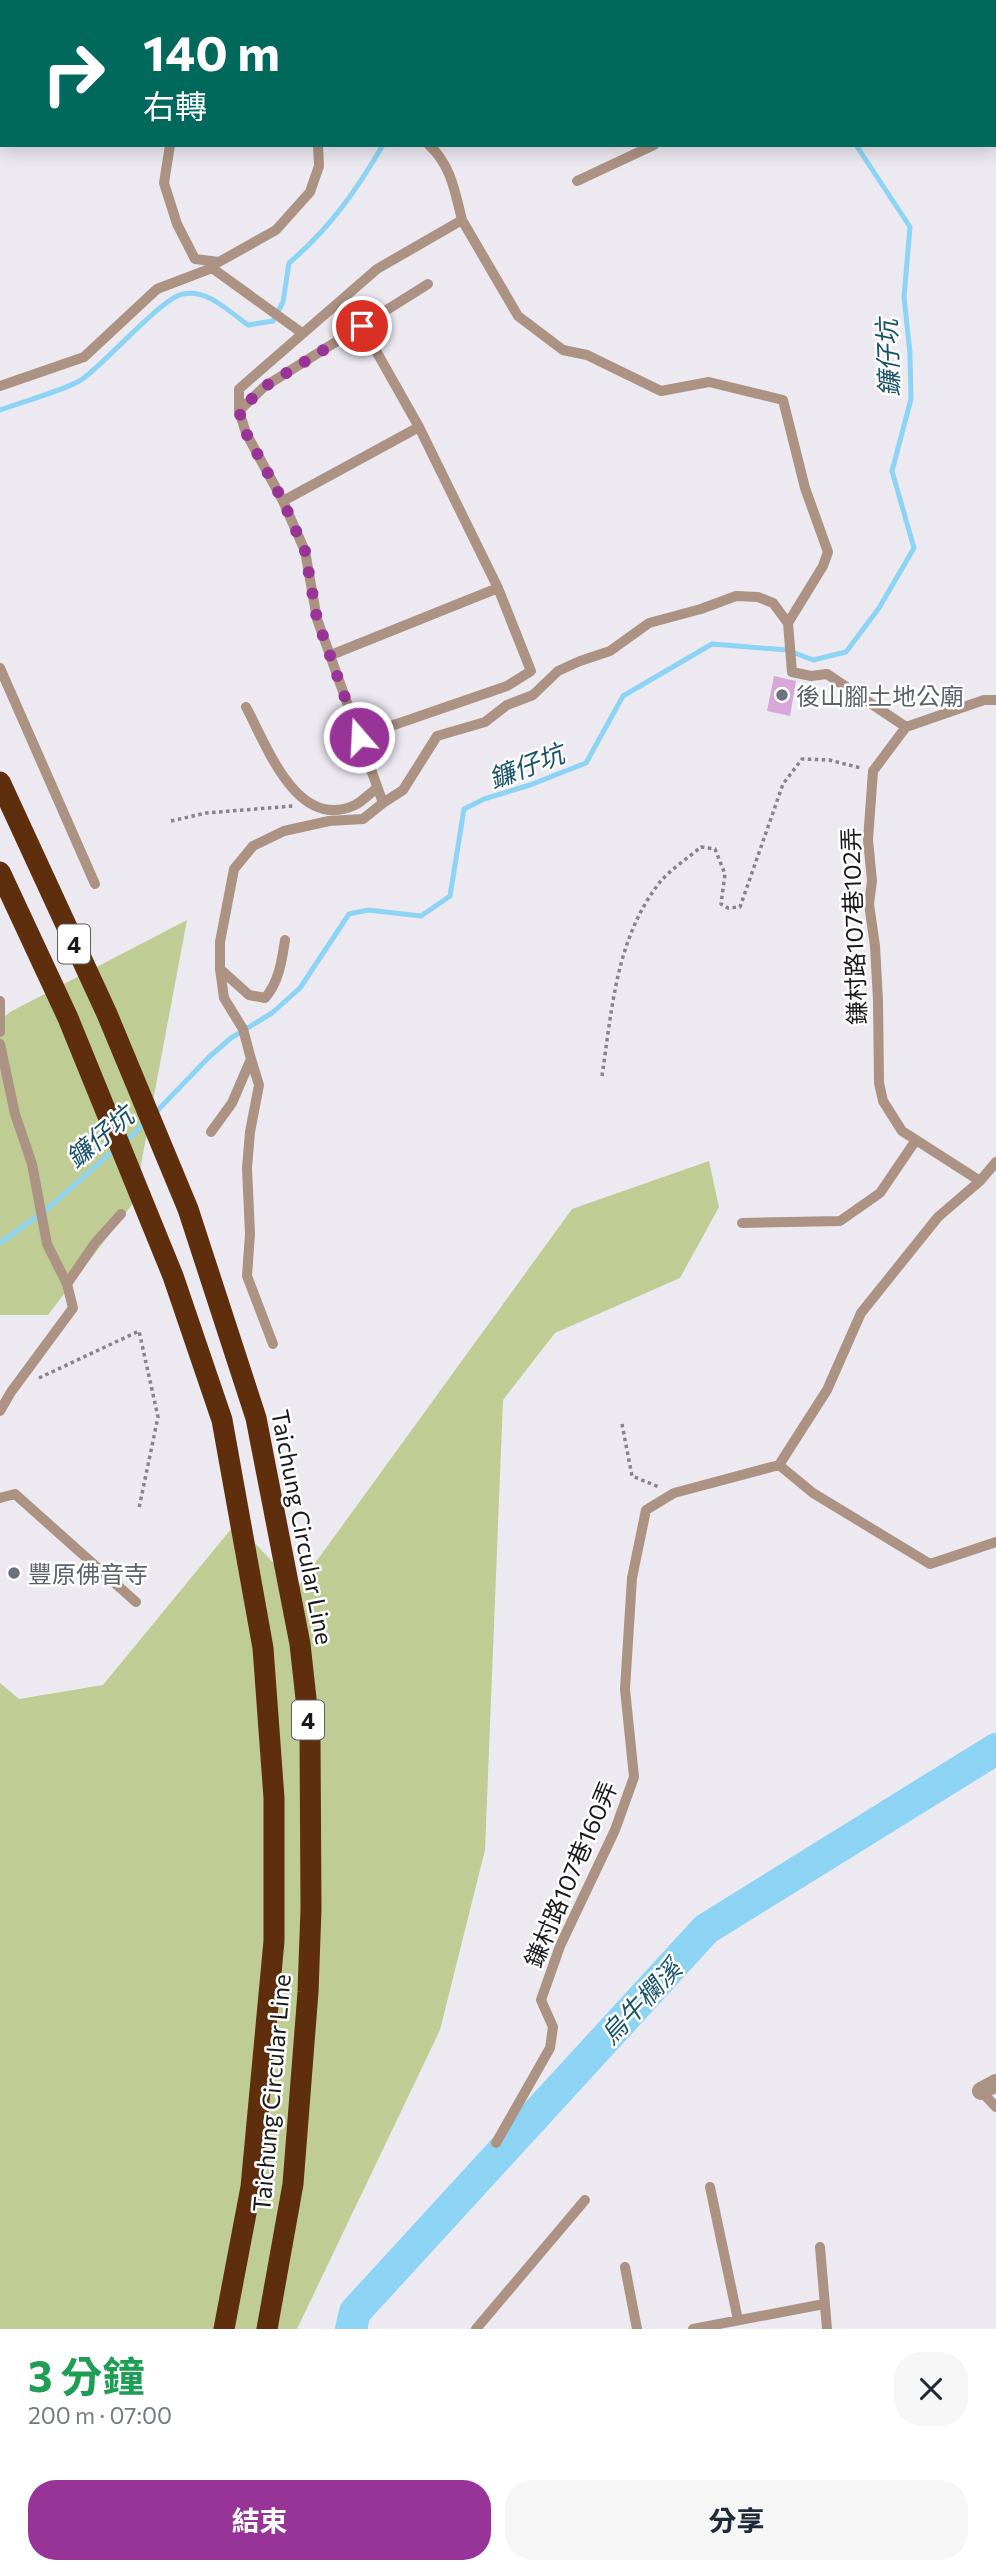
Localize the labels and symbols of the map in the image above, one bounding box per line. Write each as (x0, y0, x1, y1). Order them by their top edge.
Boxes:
pin (332, 296, 392, 356)
water label: 鐮仔坑 (870, 314, 904, 398)
place label: 後山腳土地公廟 (796, 681, 964, 710)
marker: 後山腳土地公廟 (774, 687, 790, 703)
position arrow (322, 700, 396, 774)
water label: 鐮仔坑 (484, 735, 572, 793)
street label: 鎌村路107巷102弄 (835, 827, 871, 1025)
road number: 4 (58, 925, 90, 964)
water label: 鐮仔坑 (59, 1096, 142, 1173)
street label: Taichung Circular Line (266, 1407, 340, 1647)
place label: 豐原佛音寺 (28, 1559, 148, 1588)
marker: 豐原佛音寺 (6, 1565, 22, 1581)
road number: 4 (292, 1700, 324, 1740)
street label: 鎌村路107巷160弄 (518, 1777, 622, 1971)
water label: 烏牛欄溪 (593, 1949, 690, 2050)
street label: Taichung Circular Line (246, 1973, 296, 2213)

